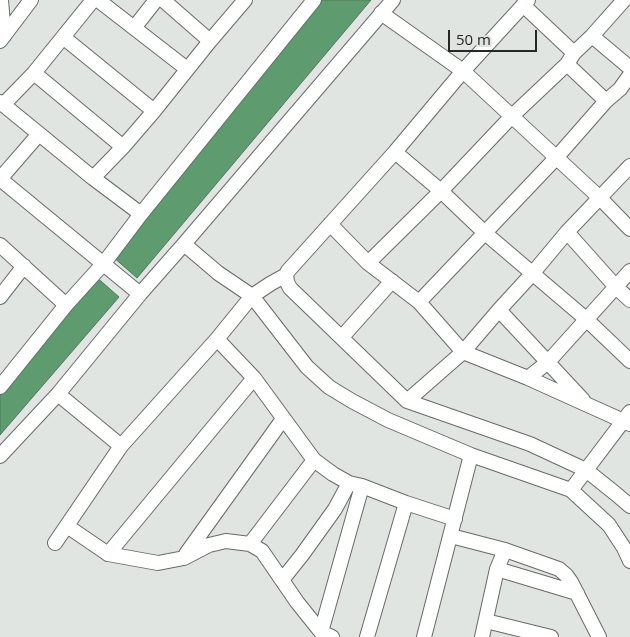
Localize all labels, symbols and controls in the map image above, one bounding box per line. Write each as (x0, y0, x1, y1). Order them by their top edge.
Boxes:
scale bar (450, 20, 539, 52)
text: 50 m (456, 29, 491, 49)

